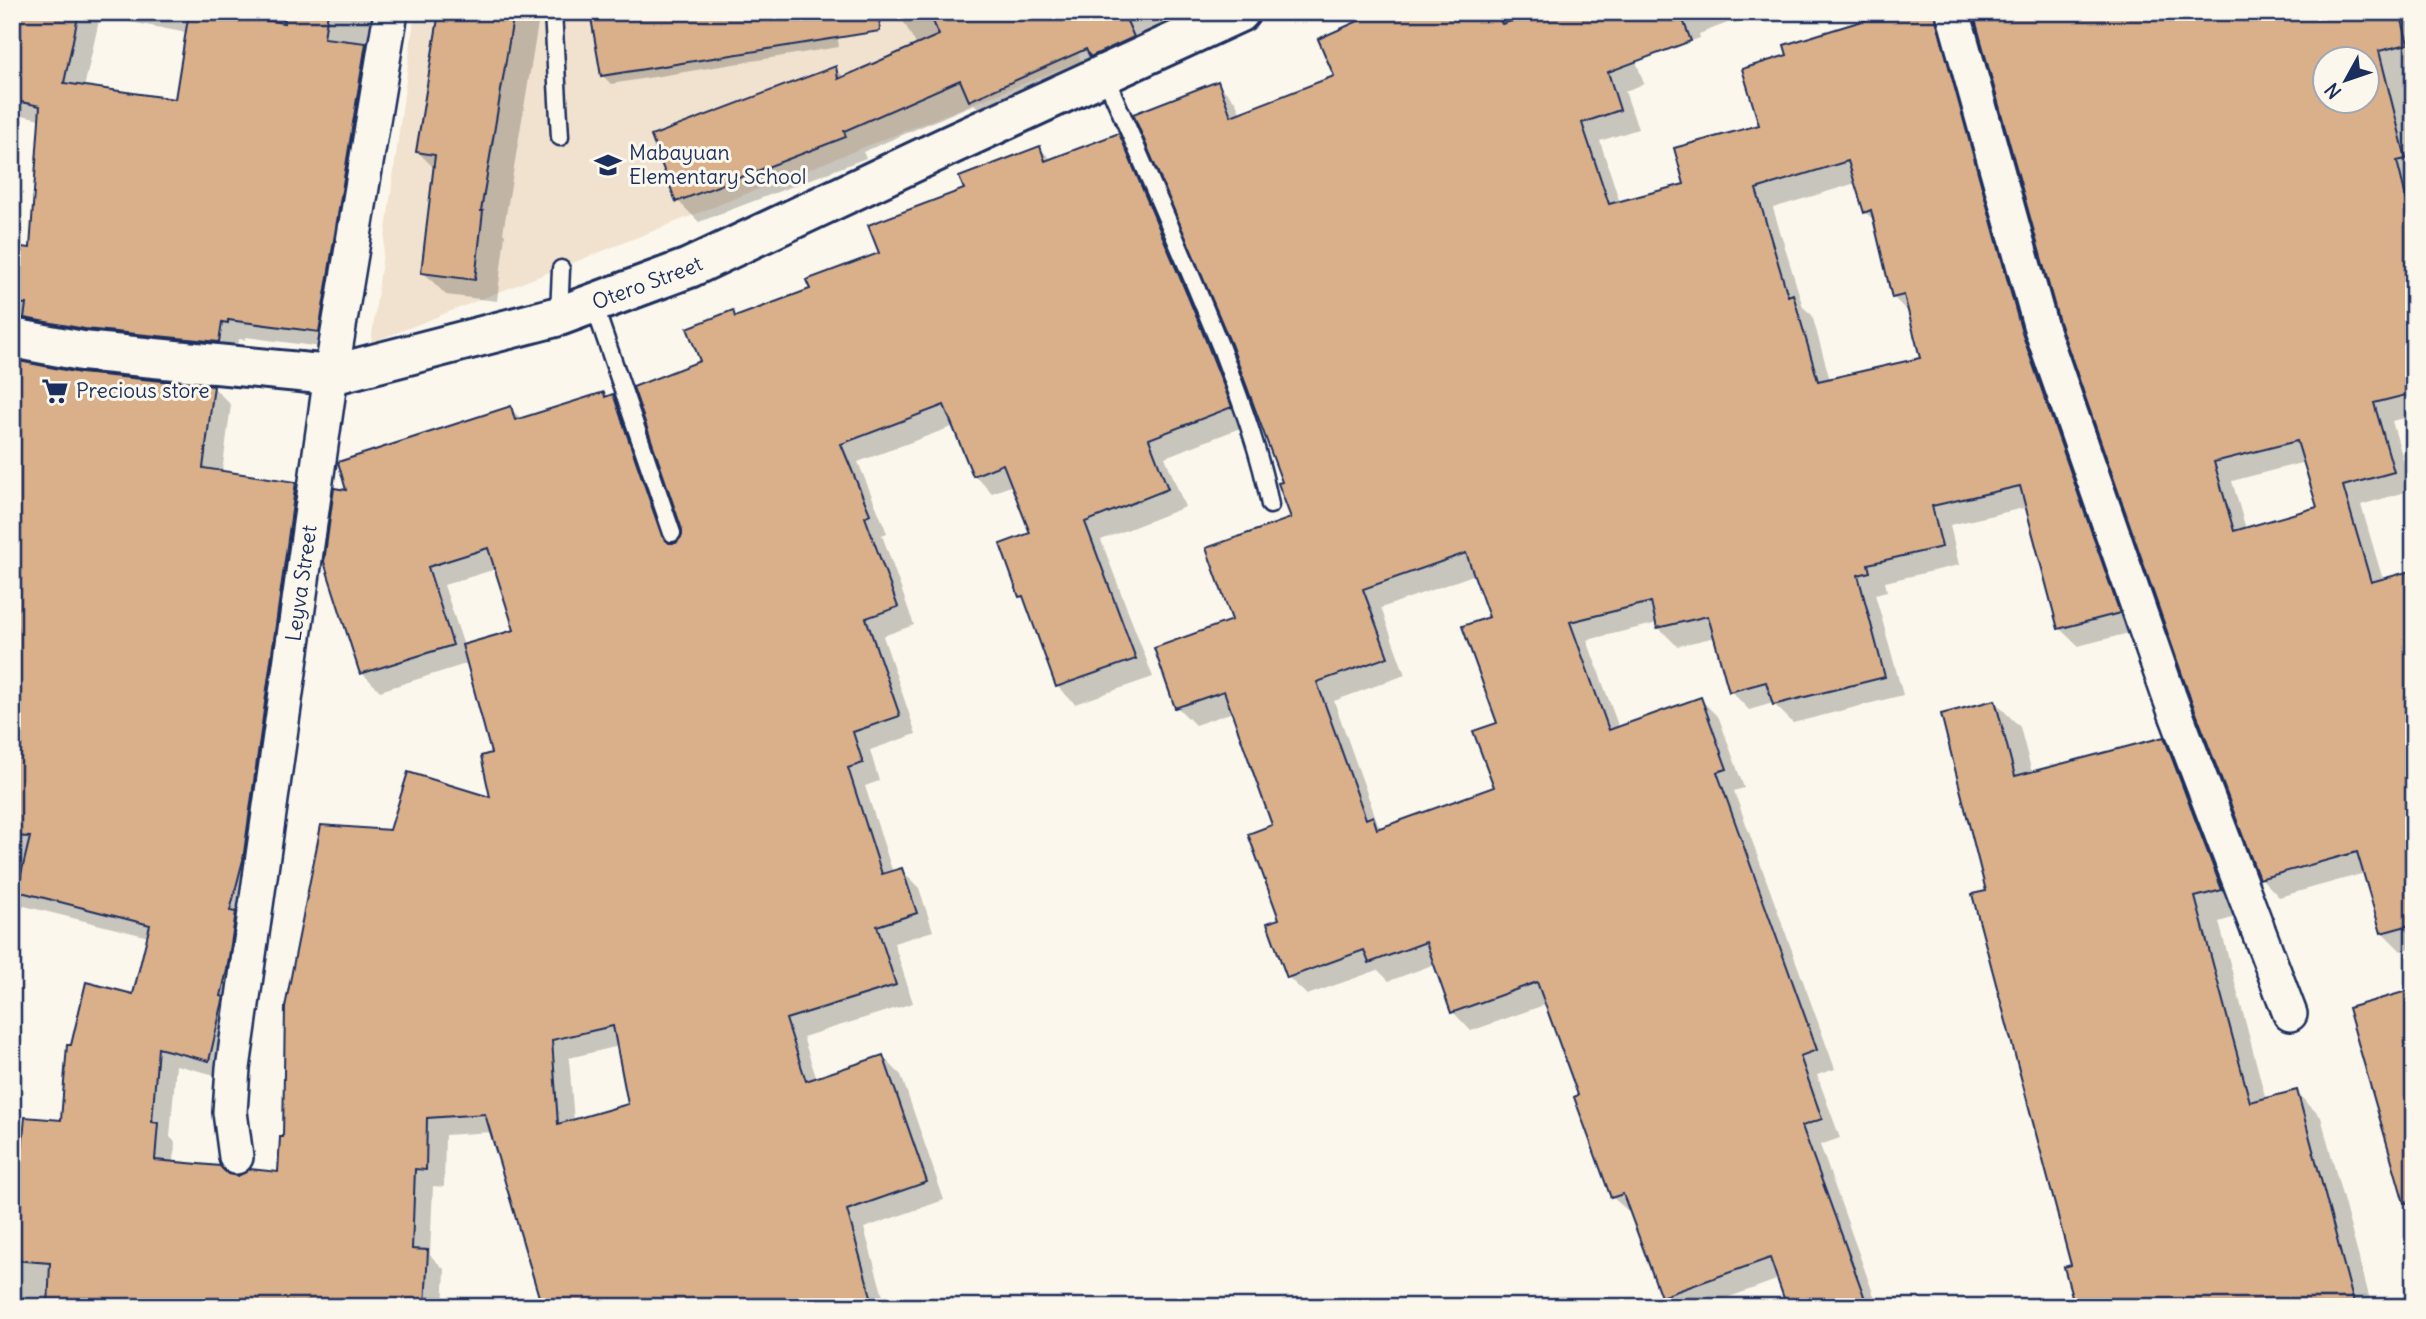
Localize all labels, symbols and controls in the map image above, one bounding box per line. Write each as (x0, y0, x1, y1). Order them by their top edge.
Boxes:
north arrow (2310, 46, 2380, 116)
text: N (2320, 78, 2346, 104)
place label: Mabayuan Elementary School (629, 139, 806, 190)
school or university icon: Mabayuan Elementary School (593, 150, 623, 180)
street label: Otero Street (588, 250, 707, 316)
supermarket icon: Precious store (40, 376, 70, 406)
place label: Precious store (76, 377, 210, 404)
street label: Leyva Street (279, 523, 323, 643)

